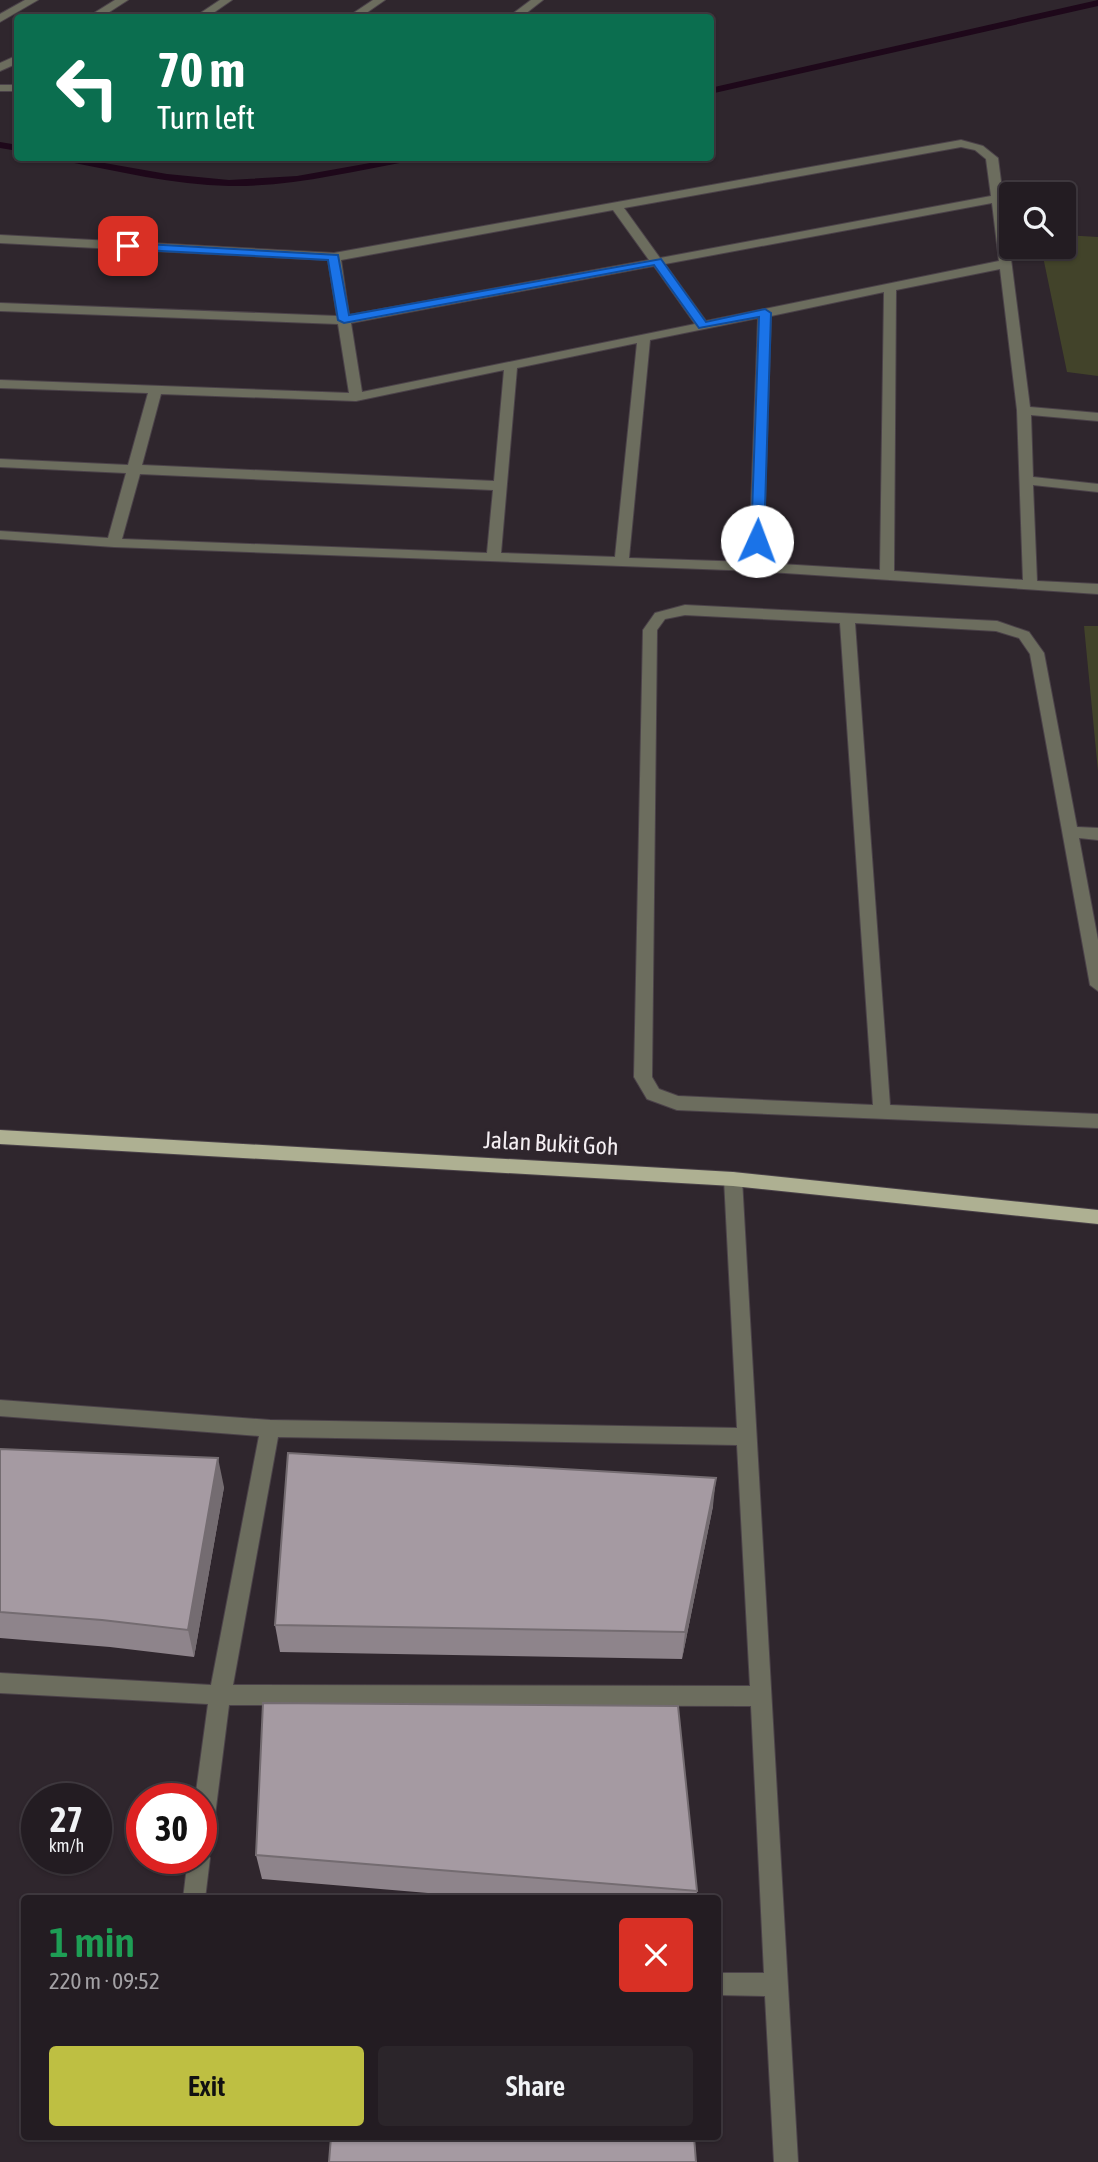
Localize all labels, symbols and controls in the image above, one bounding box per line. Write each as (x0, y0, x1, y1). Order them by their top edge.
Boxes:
text: 70 m (157, 41, 245, 97)
icon: left (42, 42, 133, 133)
text: Turn left (157, 99, 255, 136)
map controls (999, 182, 1076, 259)
button: search (999, 182, 1076, 259)
pin (98, 216, 158, 276)
icon: arrive (109, 227, 147, 265)
position arrow (720, 504, 794, 578)
street label: Jalan Bukit Goh (483, 1126, 619, 1160)
speed limit sign: 30 (126, 1783, 217, 1874)
text: 27 (50, 1799, 83, 1839)
text: km/h (49, 1835, 84, 1856)
text: 1 min (49, 1918, 135, 1966)
button: close (619, 1918, 693, 1992)
text: 220 m · 09:52 (49, 1968, 160, 1994)
button: Exit (49, 2046, 364, 2126)
button: Share (378, 2046, 693, 2126)

